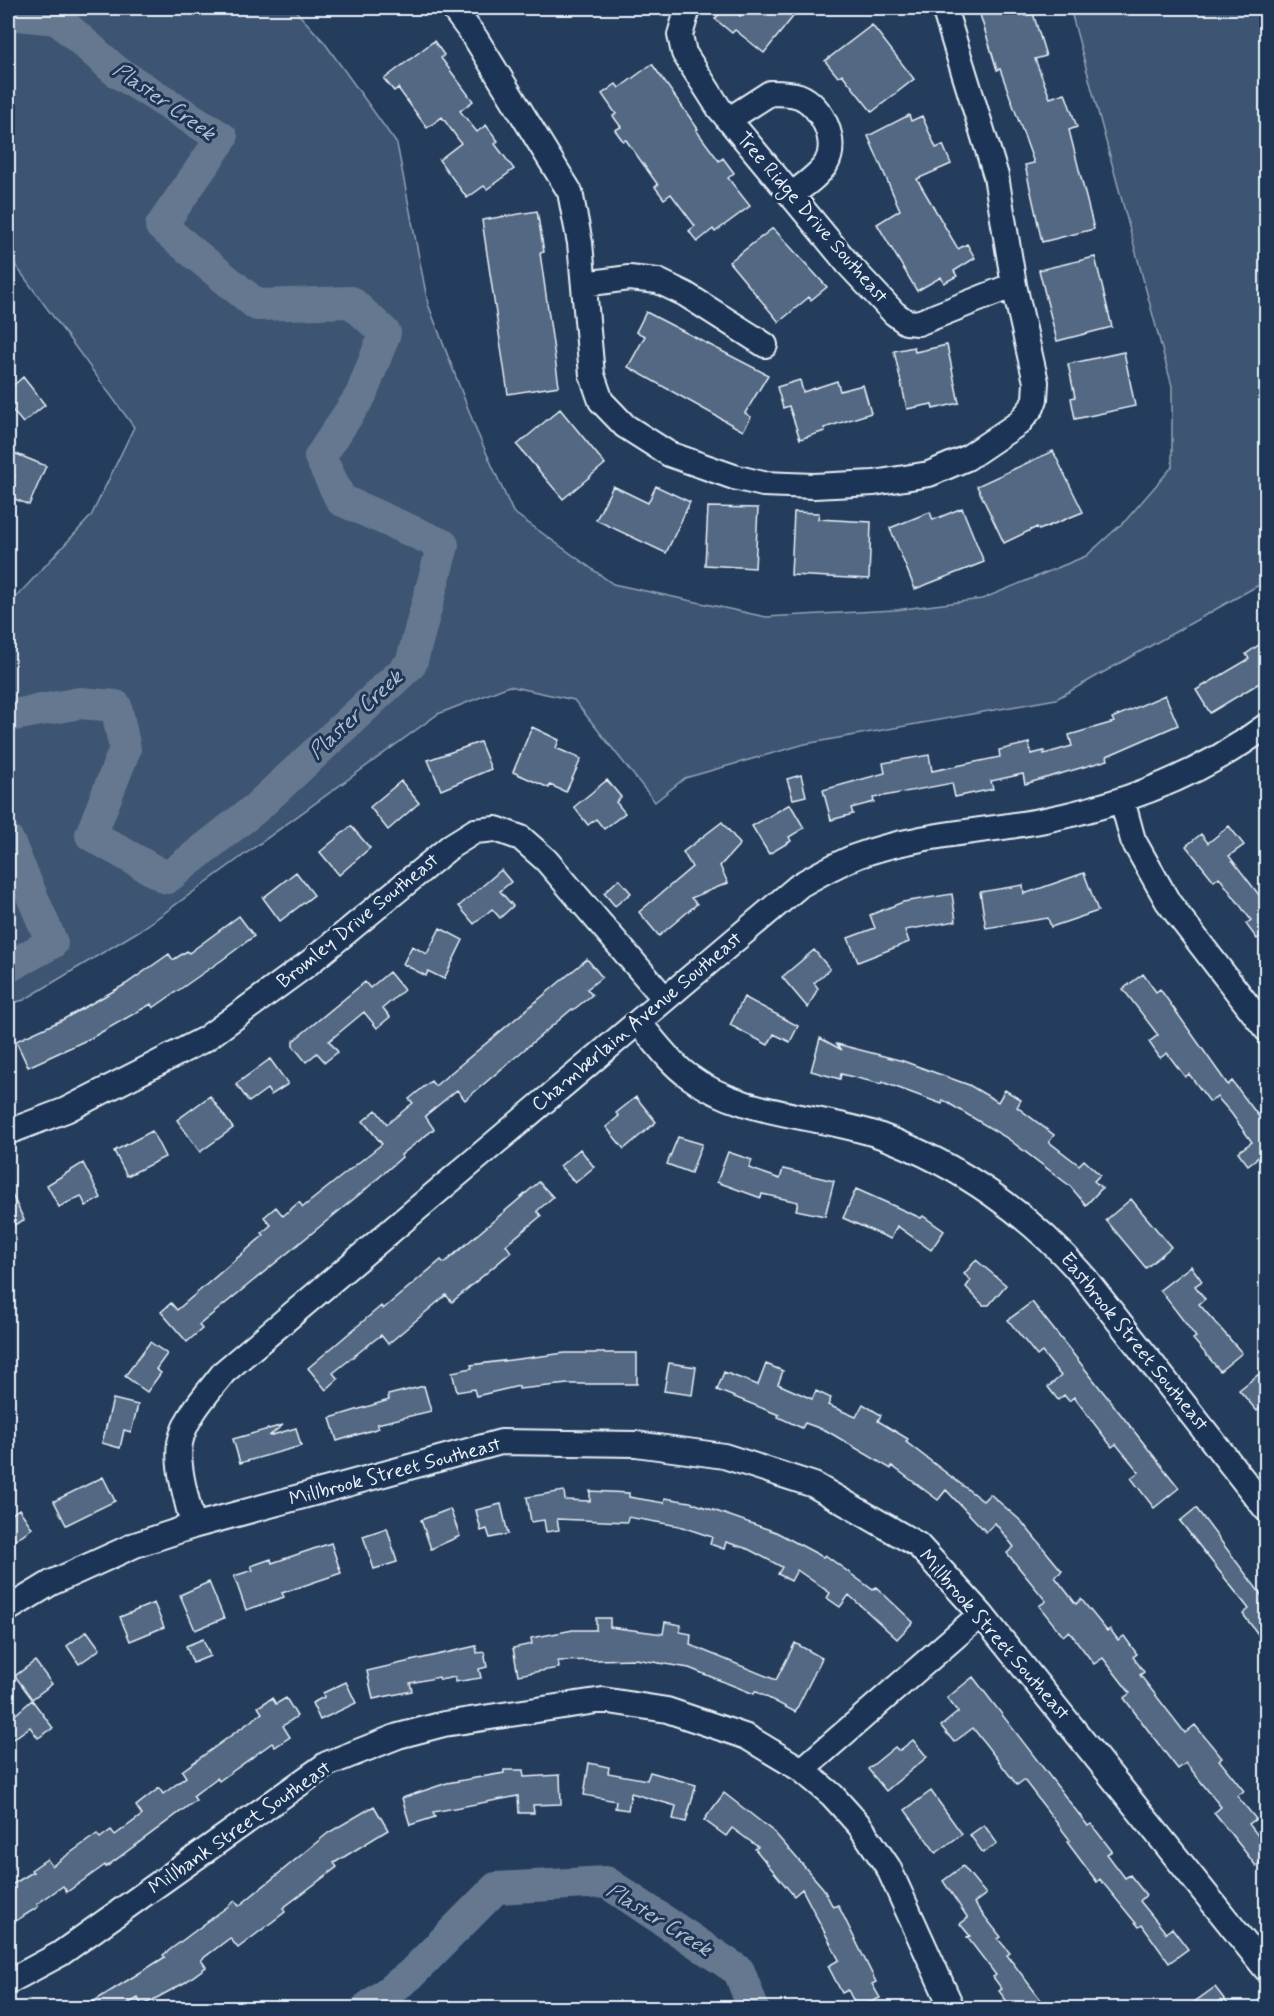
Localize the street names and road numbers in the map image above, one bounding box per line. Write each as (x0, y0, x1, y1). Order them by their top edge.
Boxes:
street label: Tree Ridge Drive Southeast (729, 127, 894, 310)
street label: Bromley Drive Southeast (271, 847, 445, 995)
street label: Chamberlain Avenue Southeast (526, 926, 748, 1118)
street label: Eastbrook Street Southeast (1053, 1247, 1215, 1437)
street label: Millbrook Street Southeast (286, 1431, 504, 1513)
street label: Millbrook Street Southeast (912, 1544, 1076, 1726)
street label: Millbank Street Southeast (143, 1755, 337, 1901)

